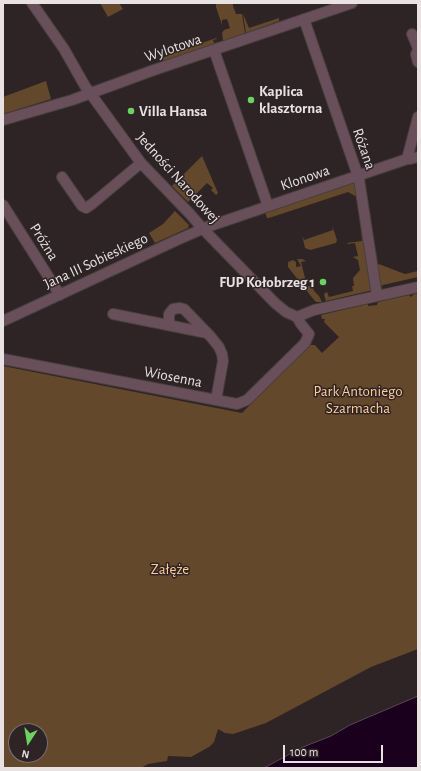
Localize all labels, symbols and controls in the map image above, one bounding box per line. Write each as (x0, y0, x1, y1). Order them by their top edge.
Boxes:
street label: Wylotowa (142, 30, 204, 66)
place label: Kaplica klasztorna (259, 82, 322, 117)
marker: Kaplica klasztorna (246, 95, 256, 105)
place label: Villa Hansa (139, 102, 207, 120)
marker: Villa Hansa (126, 106, 136, 116)
street label: Różana (349, 126, 379, 172)
street label: Jedności Narodowej (132, 129, 224, 227)
street label: Klonowa (278, 161, 332, 195)
street label: Próżna (26, 220, 62, 264)
street label: Jana III Sobieskiego (41, 229, 151, 293)
place label: FUP Kołobrzeg 1 (219, 273, 315, 291)
marker: FUP Kołobrzeg 1 (318, 277, 328, 287)
street label: Wiosenna (142, 363, 204, 391)
park label: Park Antoniego Szarmacha (313, 382, 403, 417)
park label: Załęże (151, 560, 189, 578)
north arrow (8, 723, 48, 763)
scale bar (285, 737, 385, 763)
text: 100 m (290, 746, 318, 758)
text: N (21, 748, 30, 760)

